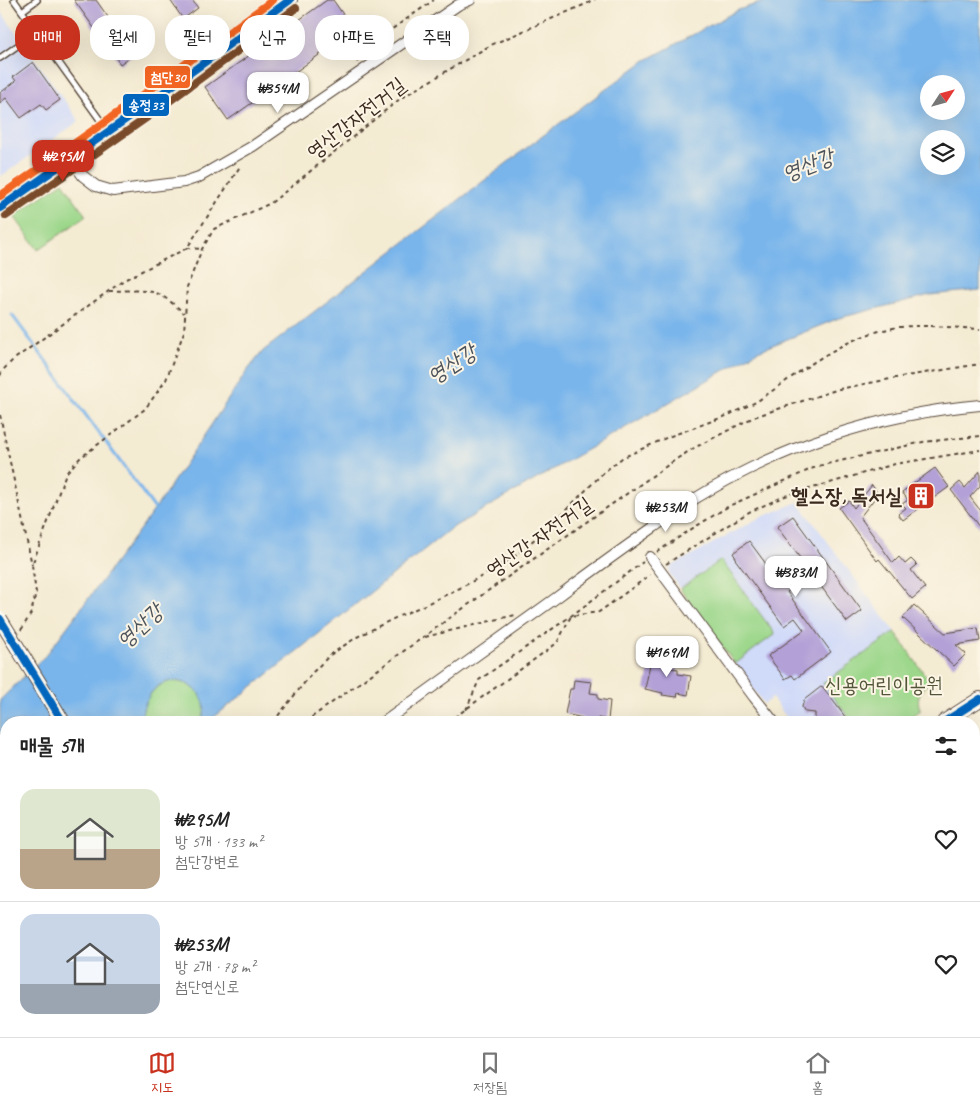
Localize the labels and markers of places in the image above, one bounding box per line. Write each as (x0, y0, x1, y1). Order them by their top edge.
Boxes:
pin: ₩354M (243, 72, 313, 114)
pin: ₩295M (28, 140, 98, 182)
building icon: 헬스장, 독서실 (906, 481, 936, 511)
place label: 헬스장, 독서실 (790, 483, 902, 509)
pin: ₩253M (631, 490, 701, 533)
pin: ₩383M (761, 556, 831, 598)
pin: ₩169M (632, 636, 702, 678)

